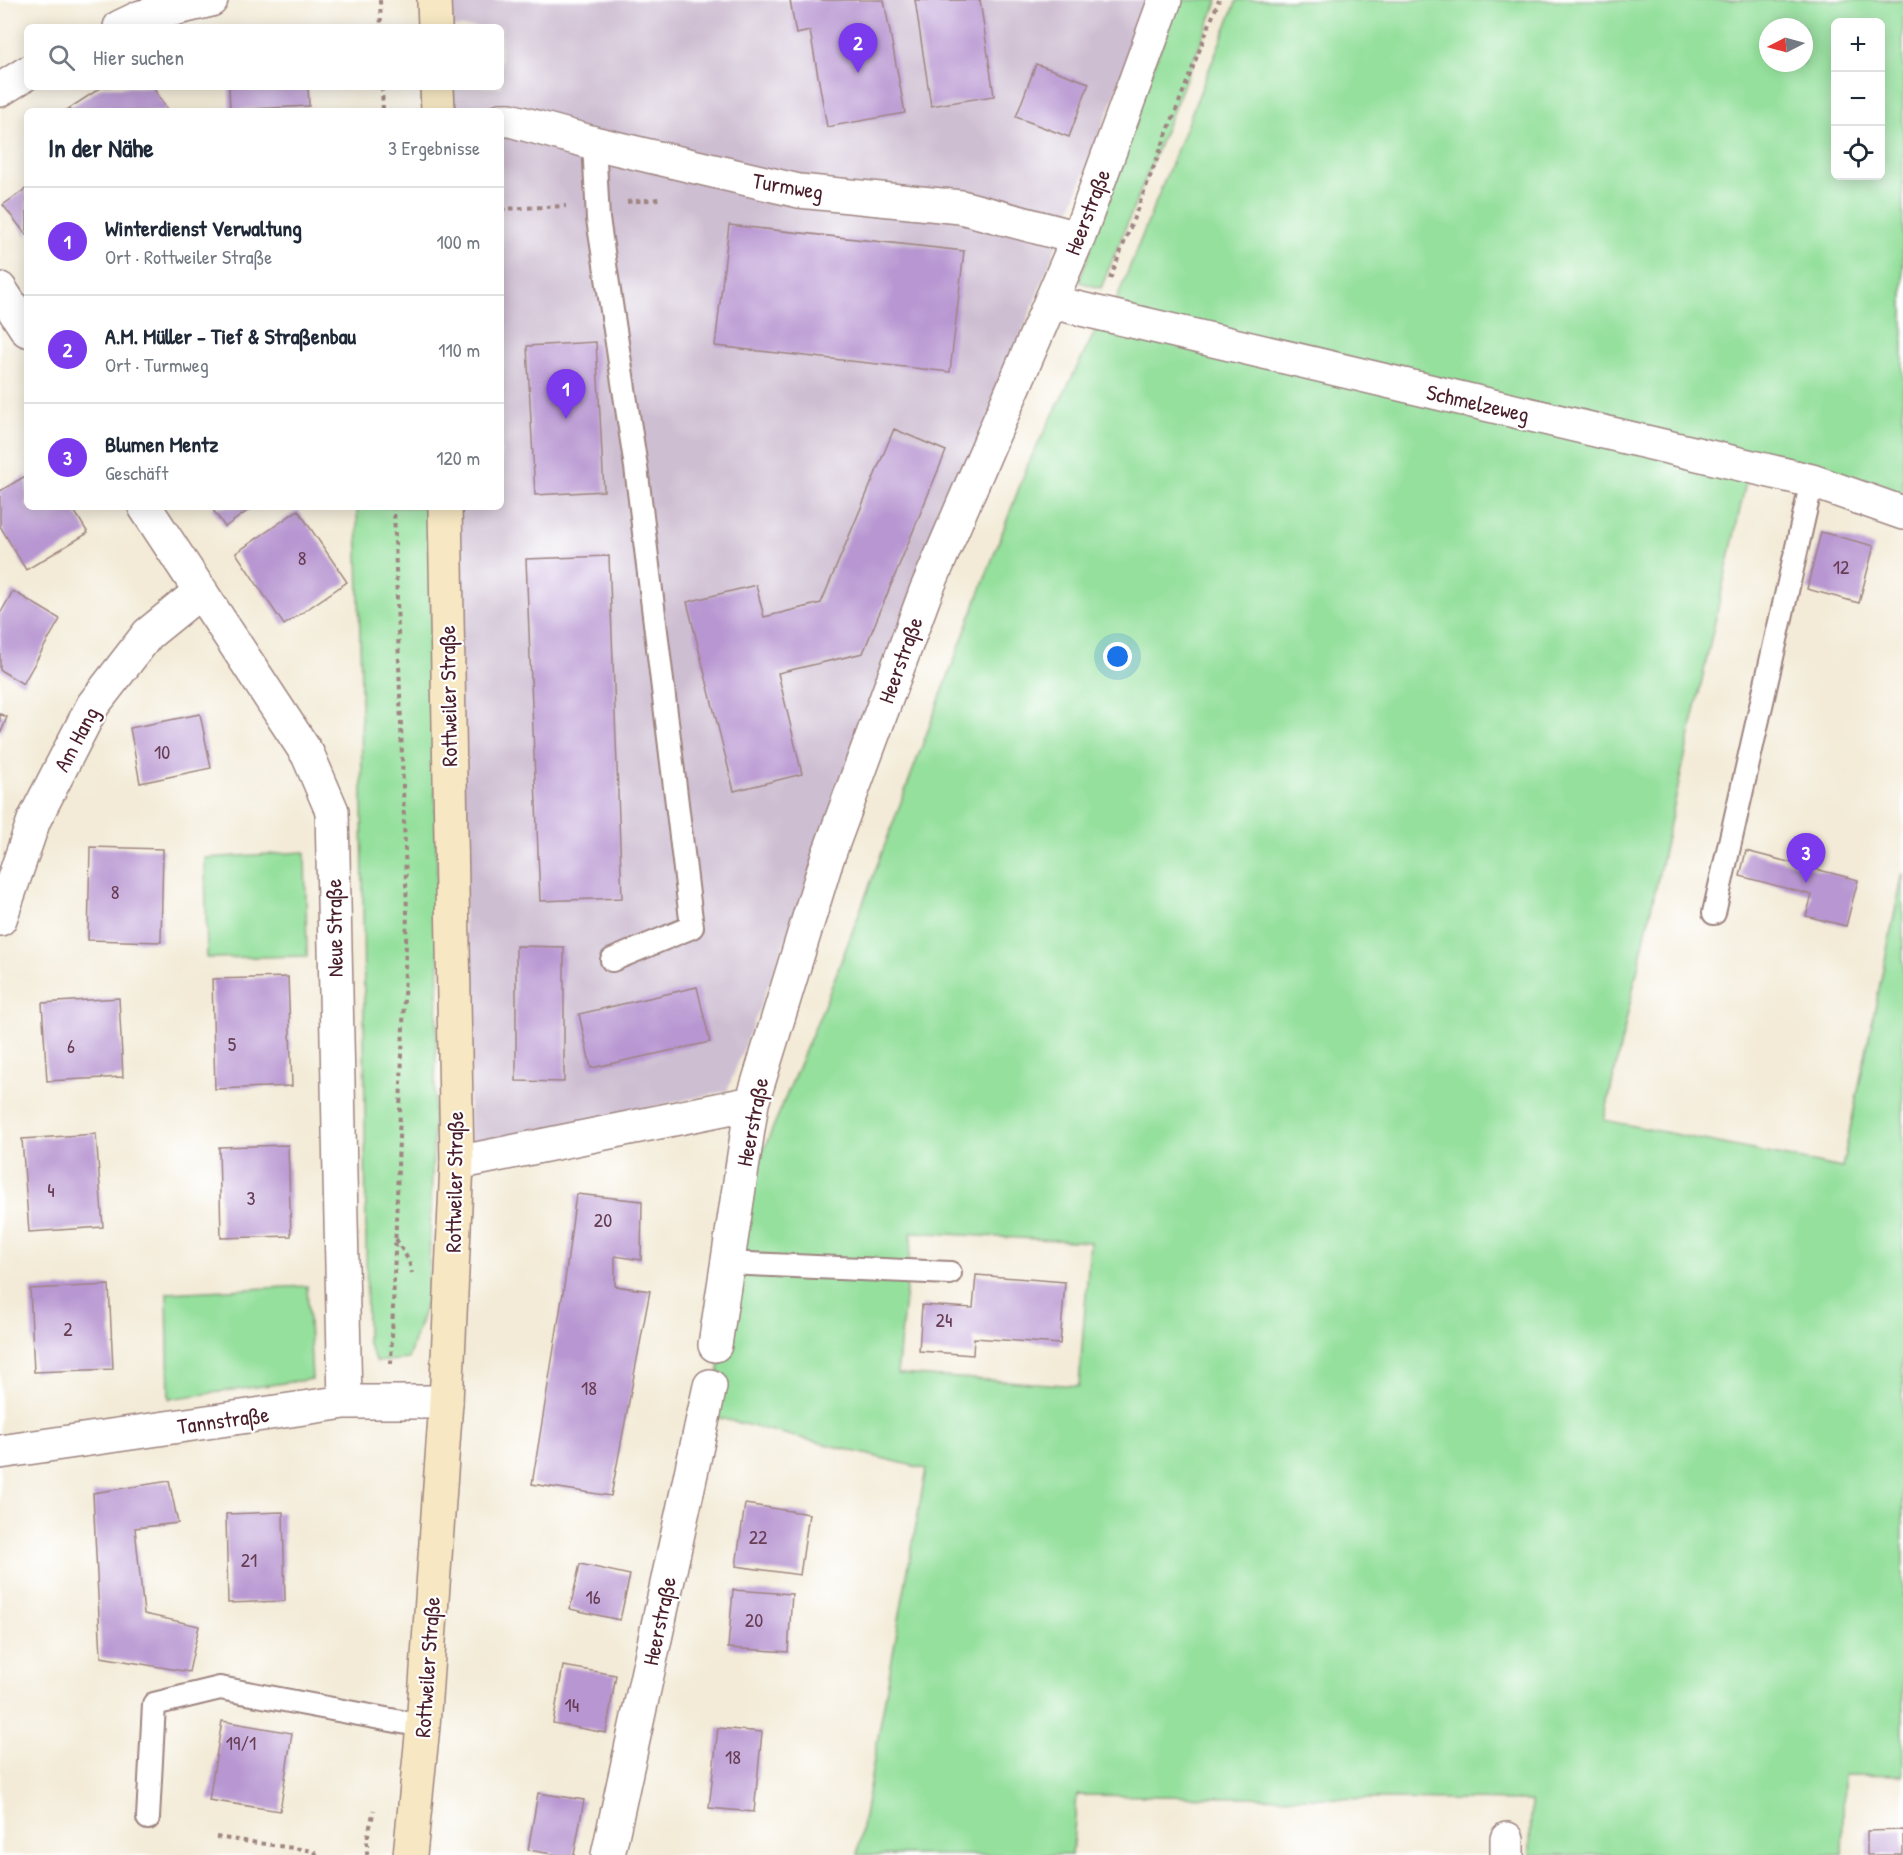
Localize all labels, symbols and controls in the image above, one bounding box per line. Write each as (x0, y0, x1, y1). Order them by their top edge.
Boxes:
north arrow (1759, 18, 1813, 72)
map controls (1831, 18, 1885, 180)
button: + (1831, 18, 1885, 72)
pin: 2 (838, 23, 878, 73)
search box (24, 24, 504, 90)
icon: search (45, 41, 78, 74)
text: Hier suchen (93, 42, 184, 72)
button: − (1831, 72, 1885, 126)
button: locate (1831, 126, 1885, 180)
text: In der Nähe (48, 130, 154, 165)
text: 3 Ergebnisse (388, 134, 480, 161)
street label: Heerstraße (1057, 164, 1117, 259)
street label: Turmweg (750, 165, 826, 207)
text: Winterdienst Verwaltung (105, 213, 302, 243)
text: 1 (64, 228, 71, 255)
text: 100 m (437, 228, 480, 255)
text: Ort · Rottweiler Straße (105, 243, 272, 270)
text: A.M. Müller - Tief & Straßenbau (105, 321, 356, 351)
text: 2 (63, 336, 72, 363)
text: 110 m (438, 336, 480, 363)
text: Ort · Turmweg (105, 351, 209, 378)
pin: 1 (546, 370, 586, 419)
street label: Schmelzeweg (1424, 377, 1532, 429)
text: Blumen Mentz (105, 429, 218, 459)
text: 3 (63, 444, 72, 471)
text: 120 m (436, 444, 480, 471)
text: Geschäft (105, 459, 168, 486)
house number: 8 (298, 544, 306, 571)
house number: 12 (1833, 553, 1850, 580)
street label: Heerstraße (871, 612, 930, 707)
street label: Rottweiler Straße (432, 625, 464, 767)
your location (1103, 642, 1132, 671)
street label: Am Hang (46, 701, 106, 777)
house number: 10 (154, 738, 170, 765)
pin: 3 (1786, 834, 1826, 883)
house number: 8 (111, 878, 119, 905)
street label: Neue Straße (318, 878, 350, 977)
house number: 5 (228, 1030, 237, 1057)
house number: 6 (67, 1032, 75, 1059)
street label: Heerstraße (729, 1075, 775, 1169)
street label: Rottweiler Straße (438, 1111, 470, 1253)
house number: 4 (47, 1176, 55, 1203)
house number: 3 (247, 1184, 256, 1211)
house number: 20 (594, 1206, 612, 1233)
house number: 24 (936, 1306, 952, 1333)
house number: 2 (63, 1315, 73, 1342)
house number: 18 (581, 1374, 597, 1401)
street label: Tannstraße (175, 1399, 271, 1441)
house number: 22 (749, 1523, 768, 1550)
house number: 21 (241, 1546, 257, 1573)
street label: Heerstraße (635, 1574, 683, 1668)
house number: 16 (585, 1583, 601, 1610)
street label: Rottweiler Straße (407, 1595, 447, 1738)
house number: 20 (745, 1606, 763, 1633)
house number: 14 (565, 1691, 579, 1718)
house number: 19/1 (226, 1729, 256, 1756)
house number: 18 (725, 1743, 741, 1770)

